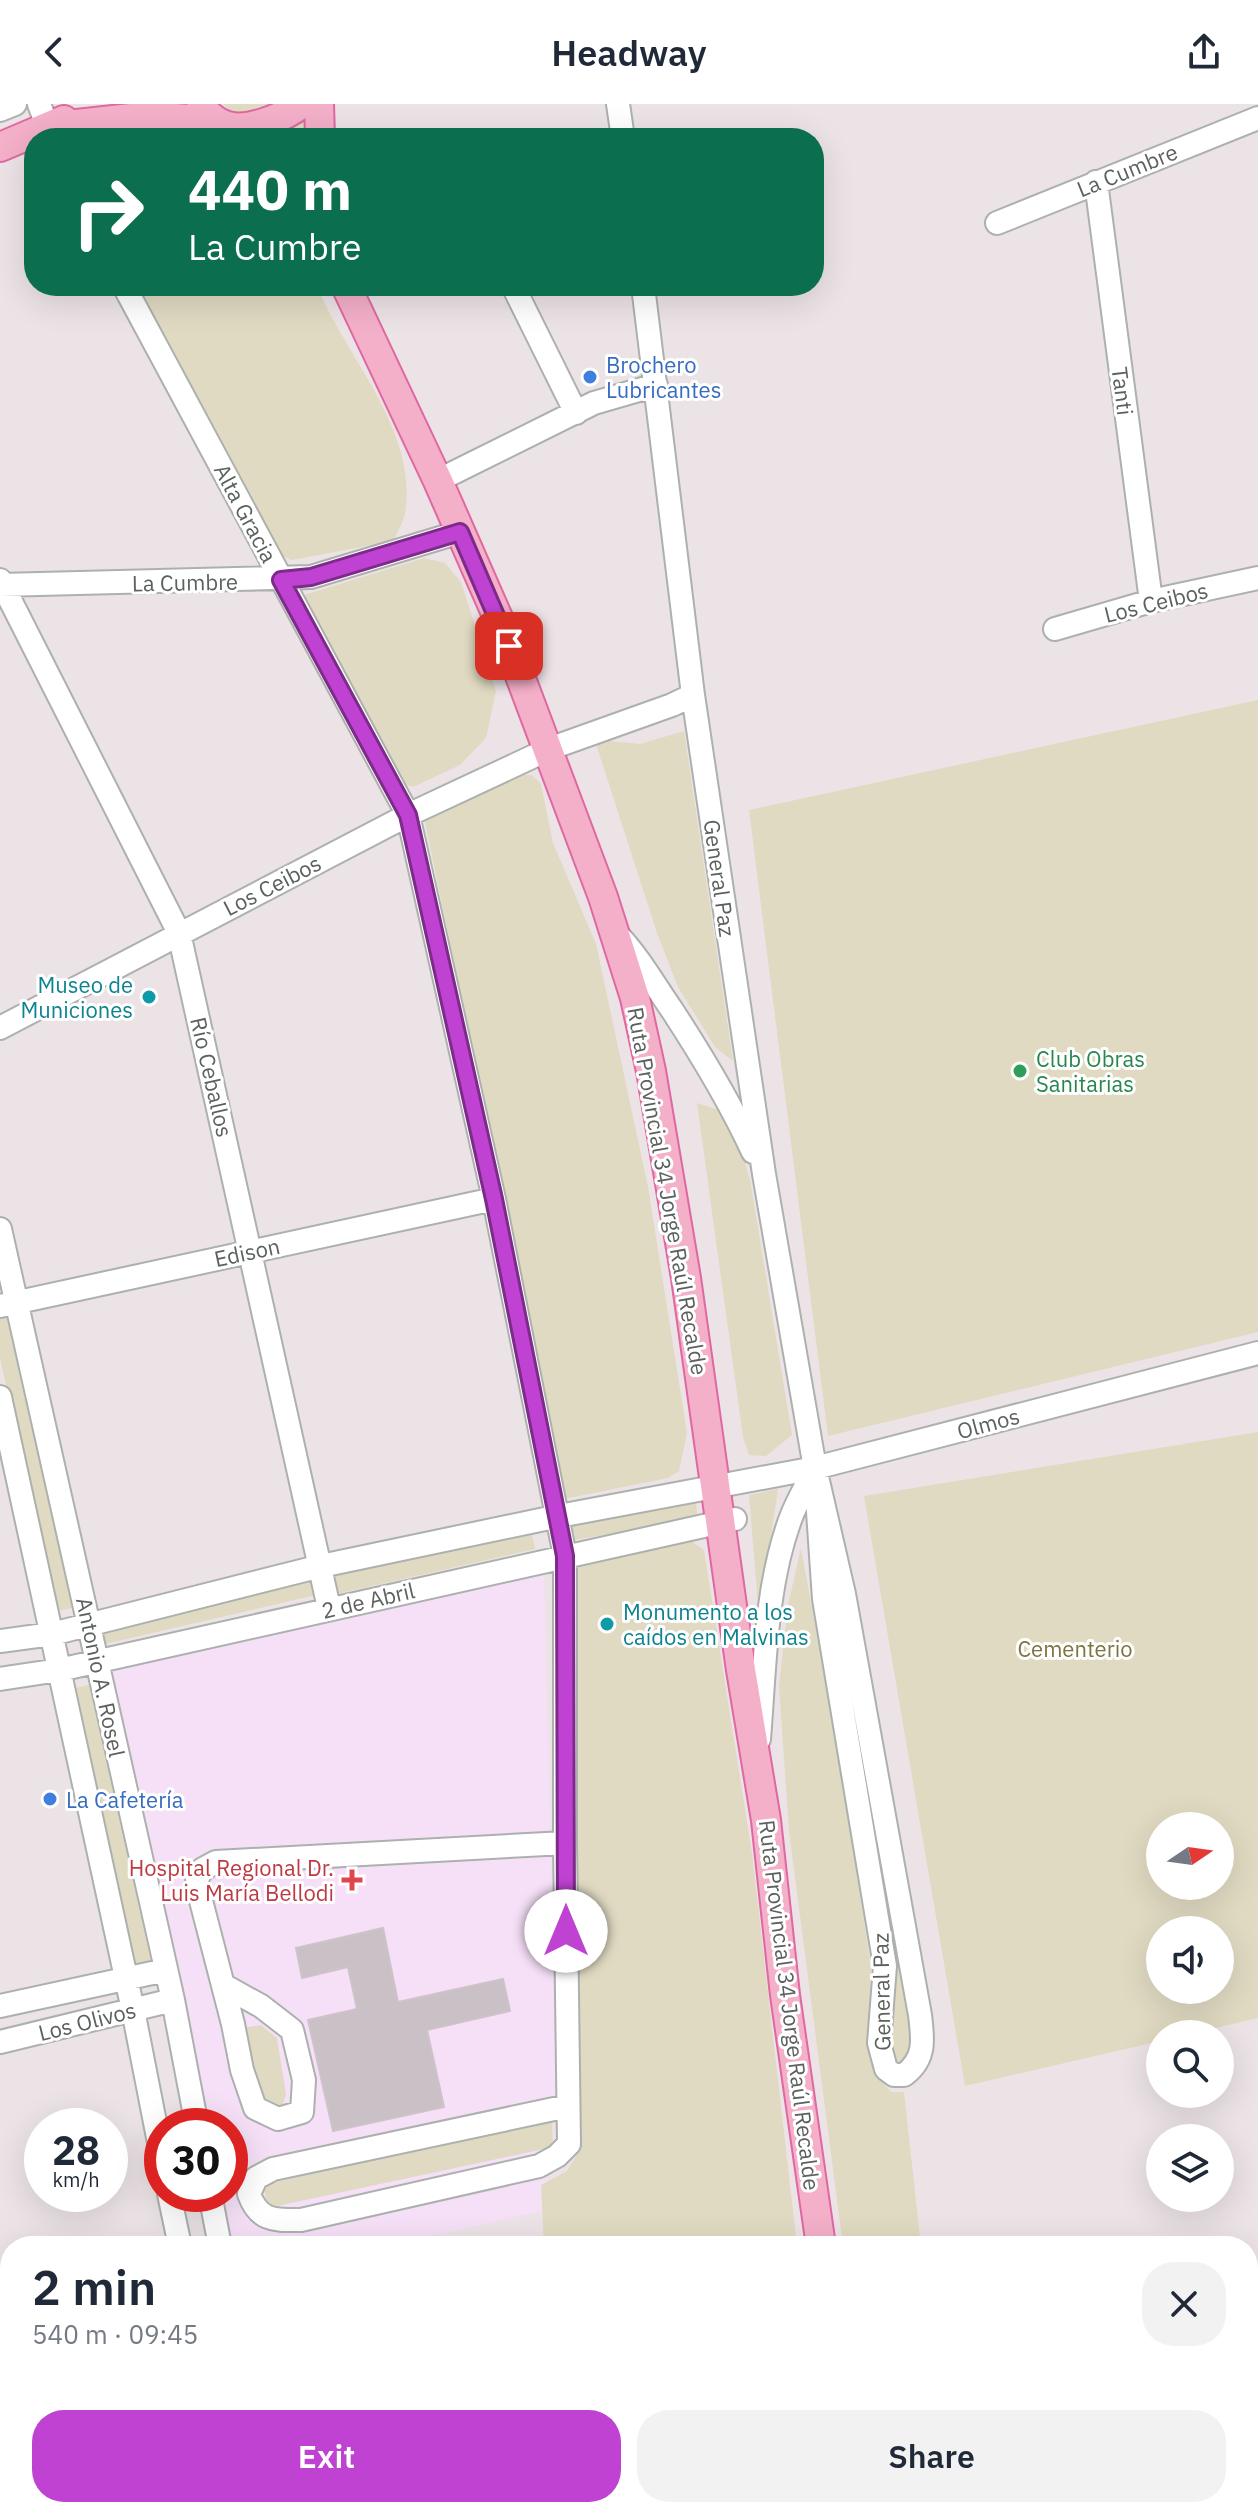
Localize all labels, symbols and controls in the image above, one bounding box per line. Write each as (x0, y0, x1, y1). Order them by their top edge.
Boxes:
text: Headway (551, 29, 707, 76)
icon: back (32, 30, 76, 74)
icon: share (1182, 30, 1226, 74)
street label: La Cumbre (1072, 137, 1182, 203)
text: 440 m (188, 153, 352, 225)
icon: right (56, 160, 160, 264)
text: La Cumbre (188, 223, 362, 270)
place label: Brochero Lubricantes (606, 350, 721, 404)
street label: Tanti (1106, 365, 1140, 417)
marker: Brochero Lubricantes (581, 368, 599, 386)
street label: Alta Gracia (208, 459, 284, 568)
street label: La Cumbre (132, 567, 238, 597)
street label: Los Ceibos (1101, 575, 1211, 629)
pin (475, 612, 543, 680)
icon: arrive (487, 624, 531, 668)
street label: General Paz (697, 818, 743, 938)
street label: Los Ceibos (218, 848, 326, 922)
place label: Museo de Municiones (20, 970, 133, 1024)
marker: Museo de Municiones (140, 988, 158, 1006)
street label: Ruta Provincial 34 Jorge Raúl Recalde (621, 1005, 715, 1377)
street label: Río Ceballos (184, 1014, 240, 1140)
place label: Club Obras Sanitarias (1036, 1044, 1145, 1098)
marker: Club Obras Sanitarias (1011, 1062, 1029, 1080)
street label: Edison (212, 1231, 282, 1273)
street label: Olmos (953, 1401, 1023, 1445)
street label: 2 de Abril (319, 1575, 417, 1625)
street label: Antonio A. Rosel (70, 1595, 132, 1760)
place label: Monumento a los caídos en Malvinas (623, 1597, 809, 1651)
marker: Monumento a los caídos en Malvinas (598, 1615, 616, 1633)
park label: Cementerio (1017, 1634, 1133, 1663)
place label: La Cafetería (66, 1785, 184, 1814)
marker: La Cafetería (41, 1790, 59, 1808)
north arrow (1146, 1812, 1234, 1900)
map controls (1146, 1812, 1234, 2212)
street label: Ruta Provincial 34 Jorge Raúl Recalde (753, 1818, 827, 2192)
place label: Hospital Regional Dr. Luis María Bellodi (129, 1853, 334, 1907)
marker: Hospital Regional Dr. Luis María Bellodi (341, 1869, 363, 1891)
position arrow (524, 1889, 608, 1973)
button: sound (1146, 1916, 1234, 2004)
street label: General Paz (865, 1933, 897, 2051)
street label: Los Olivos (35, 1995, 139, 2047)
button: search (1146, 2020, 1234, 2108)
speed limit sign: 30 (144, 2108, 248, 2212)
text: 28 (52, 2124, 100, 2176)
button: layers (1146, 2124, 1234, 2212)
text: km/h (52, 2166, 100, 2193)
text: 2 min (32, 2256, 156, 2318)
button: close (1142, 2262, 1226, 2346)
text: 540 m · 09:45 (32, 2317, 198, 2351)
button: Exit (32, 2410, 621, 2502)
button: Share (637, 2410, 1226, 2502)

